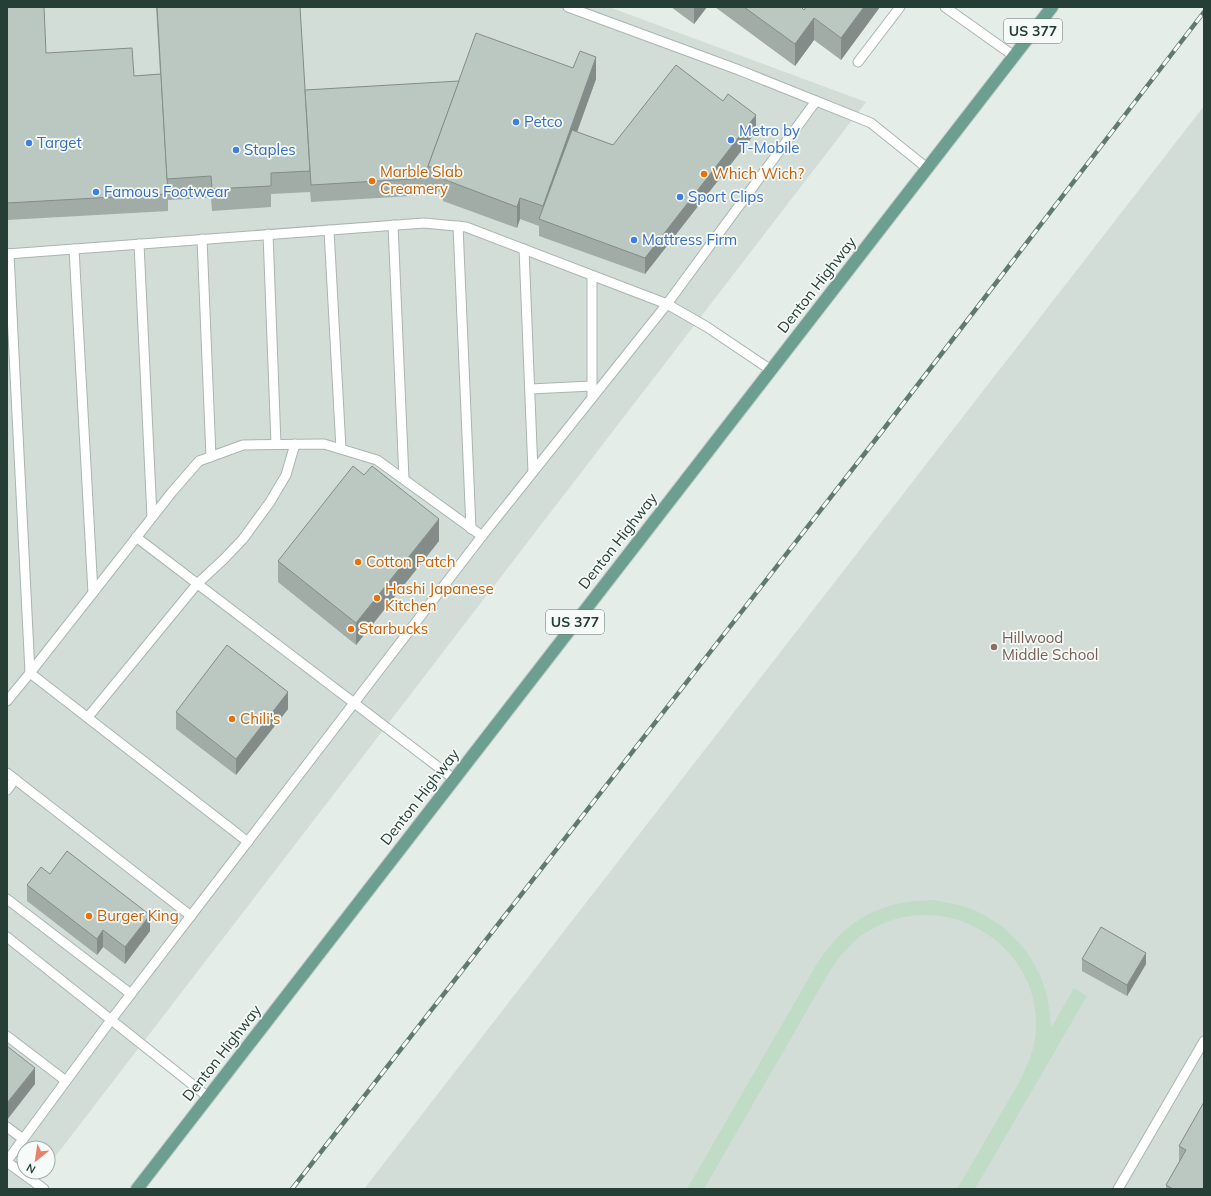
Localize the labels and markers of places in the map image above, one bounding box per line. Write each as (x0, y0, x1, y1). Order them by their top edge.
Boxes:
place label: Petco (524, 112, 563, 131)
marker: Petco (511, 117, 521, 127)
place label: Metro by T-Mobile (739, 121, 800, 157)
place label: Target (37, 133, 82, 152)
marker: Metro by T-Mobile (726, 135, 736, 145)
marker: Target (24, 138, 34, 148)
place label: Staples (244, 140, 296, 159)
marker: Staples (231, 145, 241, 155)
place label: Marble Slab Creamery (380, 162, 463, 198)
place label: Which Wich? (712, 164, 804, 183)
marker: Which Wich? (699, 169, 709, 179)
marker: Marble Slab Creamery (367, 176, 377, 186)
place label: Famous Footwear (104, 182, 230, 201)
marker: Famous Footwear (91, 187, 101, 197)
place label: Sport Clips (688, 187, 764, 206)
marker: Sport Clips (675, 192, 685, 202)
place label: Mattress Firm (642, 230, 737, 249)
marker: Mattress Firm (629, 235, 639, 245)
place label: Cotton Patch (366, 552, 456, 571)
marker: Cotton Patch (353, 557, 363, 567)
place label: Hashi Japanese Kitchen (385, 579, 494, 615)
marker: Hashi Japanese Kitchen (372, 593, 382, 603)
place label: Starbucks (359, 619, 428, 638)
marker: Starbucks (346, 624, 356, 634)
place label: Hillwood Middle School (1002, 628, 1098, 664)
marker: Hillwood Middle School (989, 642, 999, 652)
place label: Chili's (240, 709, 281, 728)
marker: Chili's (227, 714, 237, 724)
place label: Burger King (97, 906, 179, 925)
marker: Burger King (84, 911, 94, 921)

